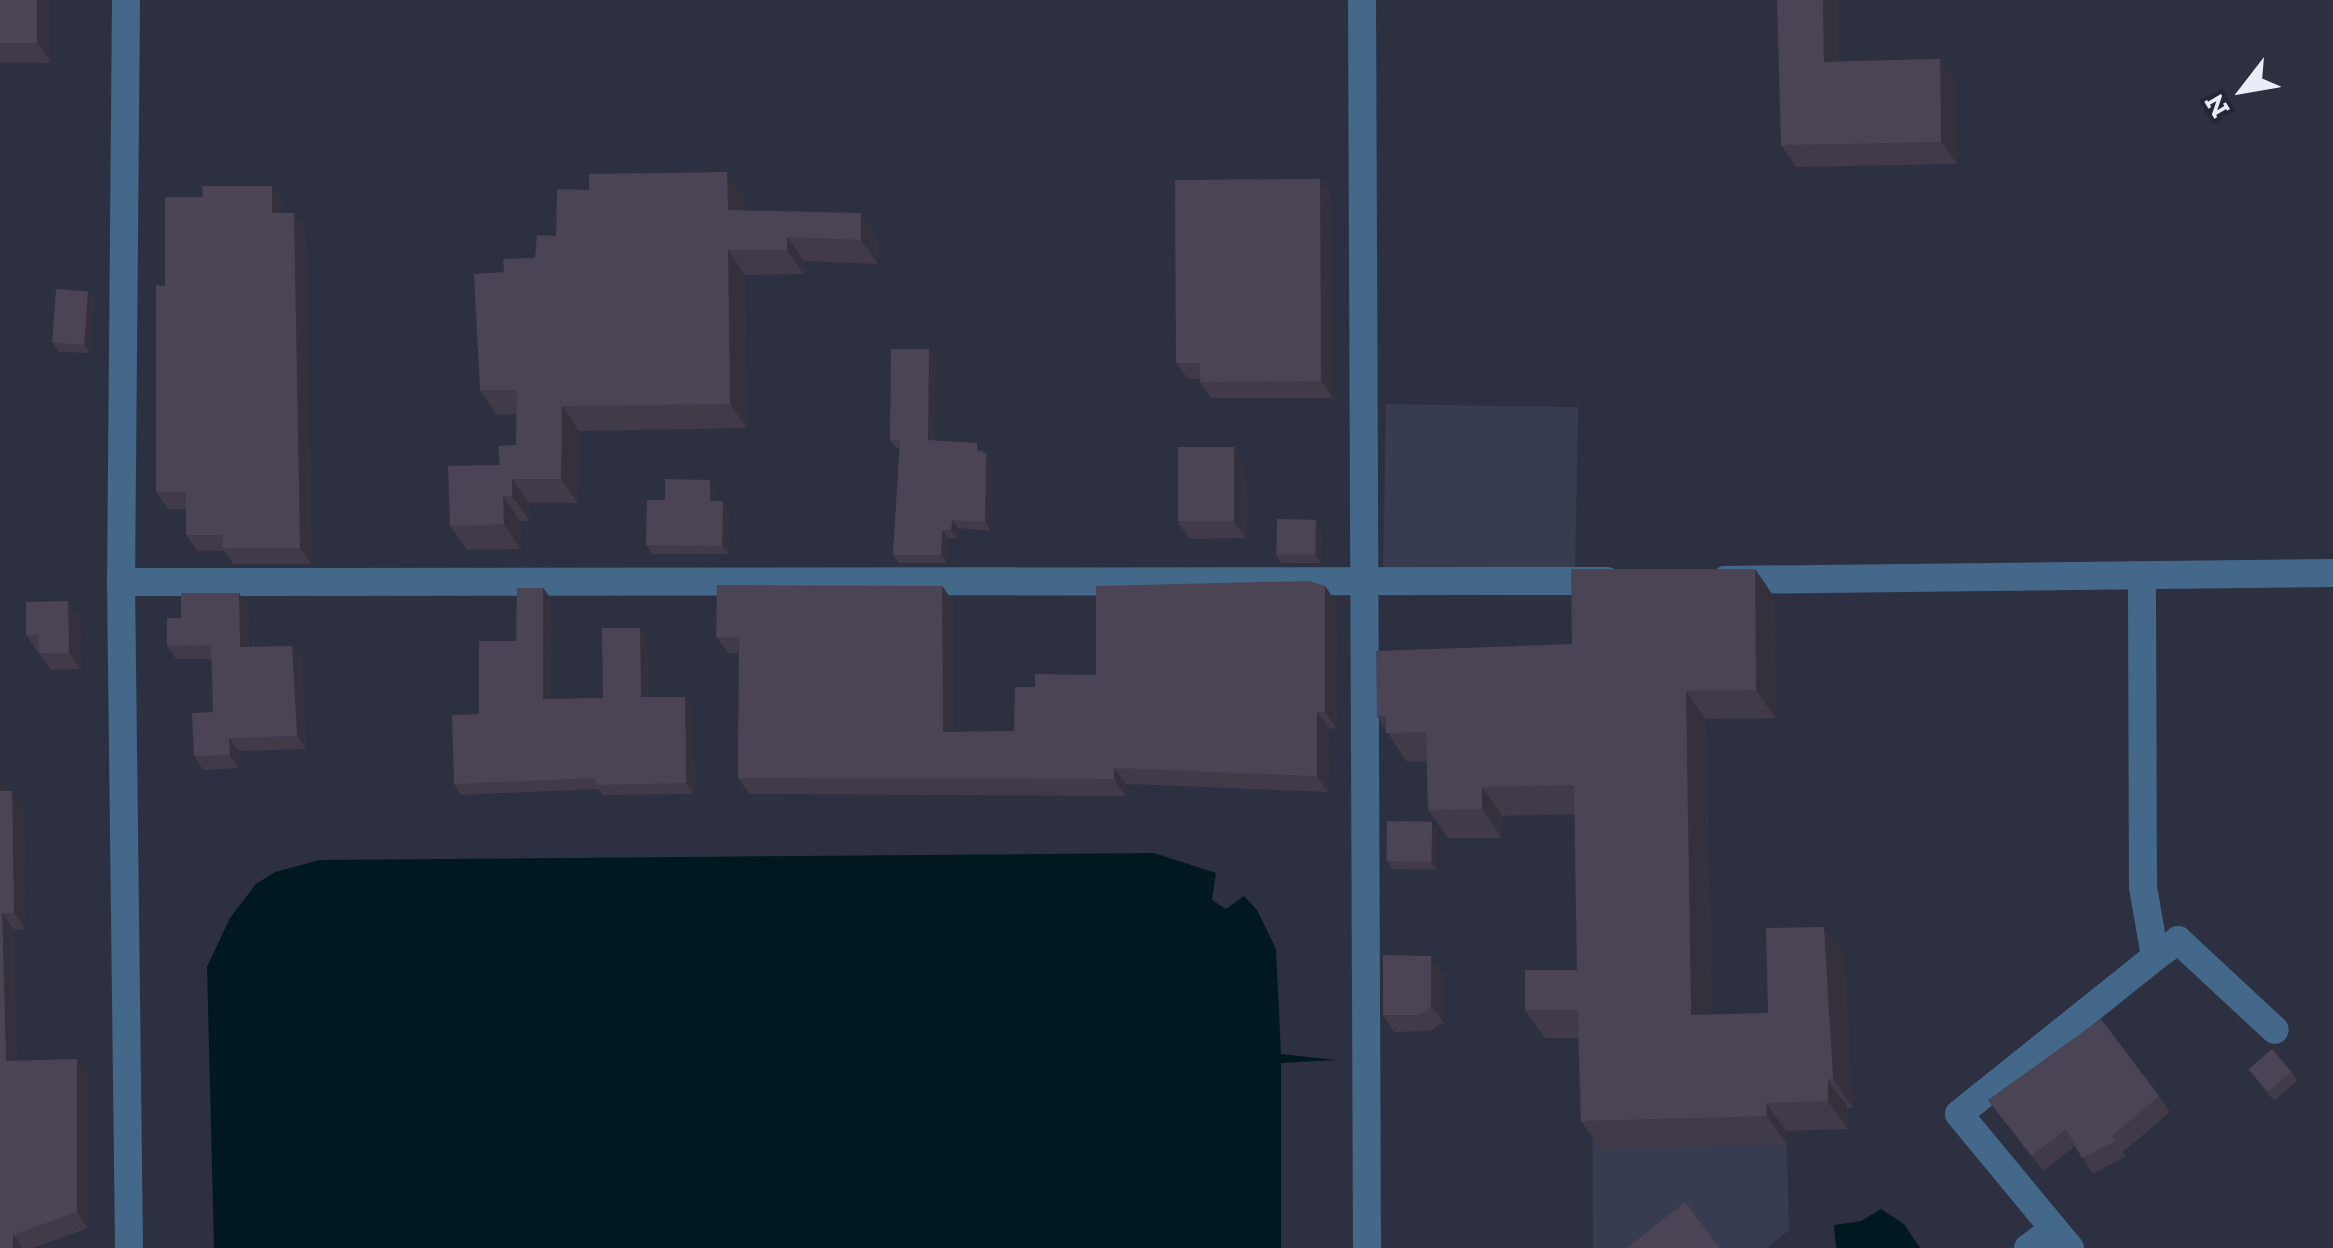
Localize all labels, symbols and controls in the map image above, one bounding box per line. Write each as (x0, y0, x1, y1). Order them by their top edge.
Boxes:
north arrow (2193, 40, 2293, 140)
text: N (2197, 88, 2236, 123)

